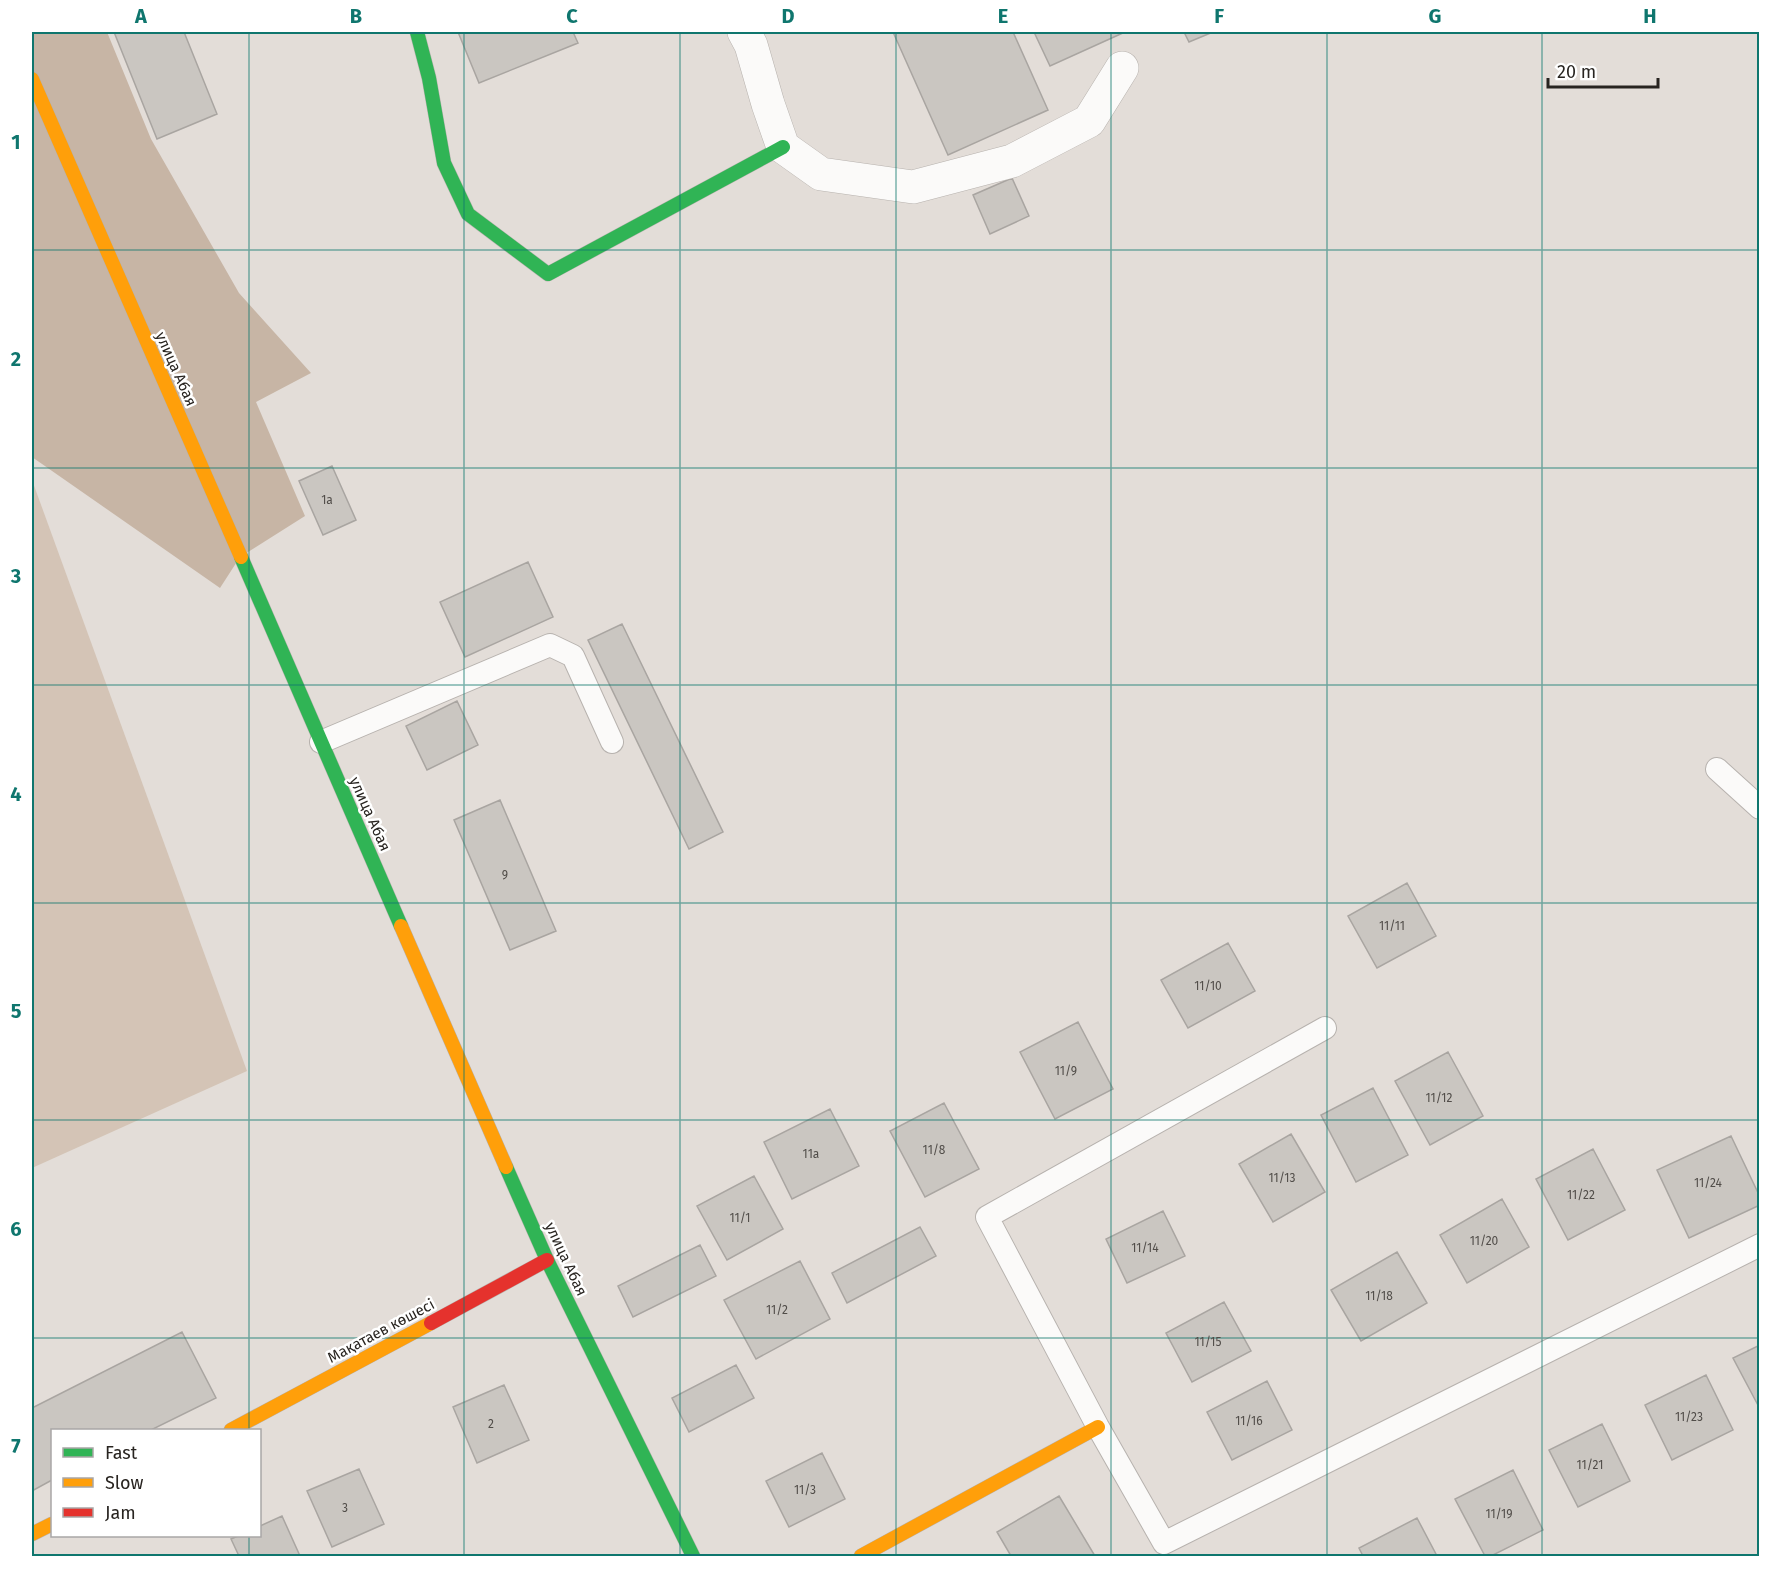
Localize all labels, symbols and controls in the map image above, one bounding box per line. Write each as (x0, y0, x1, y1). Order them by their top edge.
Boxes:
text: A (134, 4, 148, 28)
text: B (350, 4, 362, 28)
text: C (566, 4, 578, 28)
text: D (781, 4, 795, 28)
text: E (998, 4, 1008, 28)
text: F (1214, 4, 1224, 28)
text: G (1429, 4, 1441, 28)
text: H (1643, 4, 1657, 28)
scale bar (1548, 51, 1658, 89)
text: 20 m (1557, 61, 1596, 83)
text: 1 (11, 130, 21, 154)
street label: улица Абая (152, 329, 200, 409)
text: 2 (11, 347, 21, 371)
house number: 1а (321, 493, 333, 507)
text: 3 (10, 564, 21, 588)
street label: улица Абая (346, 774, 394, 854)
text: 4 (10, 782, 22, 806)
house number: 9 (502, 868, 508, 882)
house number: 11/11 (1379, 919, 1405, 933)
house number: 11/10 (1194, 979, 1222, 993)
text: 5 (11, 999, 22, 1023)
house number: 11/9 (1055, 1064, 1077, 1078)
house number: 11/12 (1426, 1091, 1452, 1105)
house number: 11/8 (923, 1143, 946, 1157)
house number: 11а (803, 1147, 819, 1161)
house number: 11/13 (1269, 1171, 1295, 1185)
house number: 11/24 (1694, 1176, 1723, 1190)
house number: 11/22 (1567, 1188, 1595, 1202)
house number: 11/1 (730, 1211, 750, 1225)
text: 6 (10, 1217, 22, 1241)
street label: улица Абая (541, 1219, 591, 1299)
house number: 11/20 (1470, 1234, 1499, 1248)
house number: 11/14 (1131, 1241, 1159, 1255)
house number: 11/18 (1365, 1289, 1393, 1303)
street label: Мақатаев көшесі (324, 1295, 438, 1367)
house number: 11/2 (766, 1303, 788, 1317)
house number: 11/15 (1195, 1335, 1221, 1349)
house number: 11/23 (1675, 1410, 1703, 1424)
house number: 11/16 (1235, 1414, 1263, 1428)
house number: 2 (488, 1417, 494, 1431)
legend (51, 1429, 261, 1537)
text: 7 (11, 1434, 21, 1458)
text: Fast (105, 1442, 138, 1464)
house number: 11/21 (1577, 1458, 1603, 1472)
text: Slow (105, 1472, 144, 1494)
house number: 11/3 (794, 1483, 816, 1497)
house number: 3 (342, 1501, 348, 1515)
text: Jam (105, 1502, 136, 1524)
house number: 11/19 (1485, 1507, 1513, 1521)

